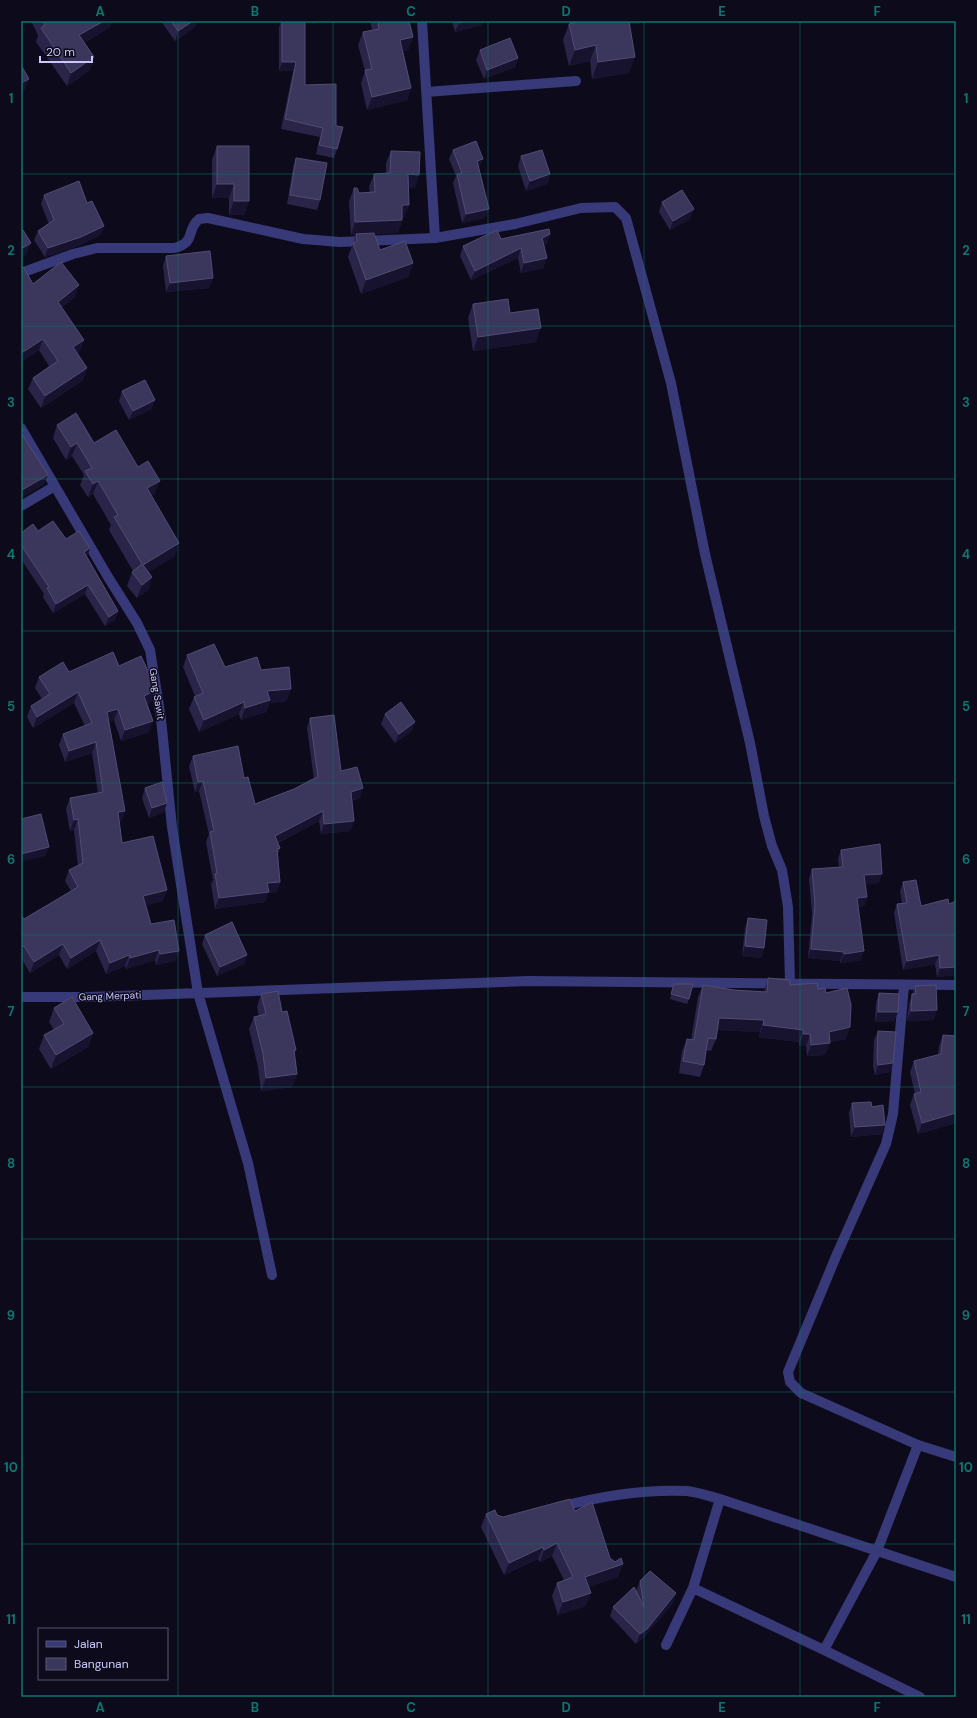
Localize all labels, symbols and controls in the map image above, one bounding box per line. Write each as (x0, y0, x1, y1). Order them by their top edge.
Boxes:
text: A (95, 3, 105, 20)
text: B (251, 3, 259, 20)
text: C (406, 3, 416, 20)
text: D (561, 3, 571, 20)
text: E (718, 3, 726, 20)
text: F (873, 3, 881, 20)
scale bar (40, 38, 92, 64)
text: 20 m (46, 44, 75, 60)
text: 1 (9, 90, 13, 107)
text: 1 (964, 90, 968, 107)
text: 2 (7, 242, 15, 259)
text: 2 (962, 242, 970, 259)
text: 3 (7, 394, 15, 411)
text: 3 (962, 394, 970, 411)
text: 4 (7, 546, 15, 563)
text: 4 (962, 546, 970, 563)
street label: Gang Sawit (147, 667, 168, 721)
text: 5 (7, 698, 15, 715)
text: 5 (962, 698, 970, 715)
text: 6 (7, 851, 15, 868)
text: 6 (962, 851, 970, 868)
street label: Gang Merpati (78, 988, 142, 1004)
text: 7 (8, 1003, 15, 1020)
text: 7 (963, 1003, 970, 1020)
text: 8 (7, 1155, 15, 1172)
text: 8 (962, 1155, 970, 1172)
text: 9 (7, 1307, 15, 1324)
text: 9 (962, 1307, 970, 1324)
text: 10 (4, 1459, 18, 1476)
text: 10 (959, 1459, 973, 1476)
text: 11 (6, 1611, 16, 1628)
text: 11 (961, 1611, 971, 1628)
legend (38, 1628, 168, 1680)
text: Jalan (74, 1636, 103, 1652)
text: Bangunan (74, 1656, 129, 1672)
text: A (95, 1699, 105, 1716)
text: B (251, 1699, 259, 1716)
text: C (406, 1699, 416, 1716)
text: D (561, 1699, 571, 1716)
text: E (718, 1699, 726, 1716)
text: F (873, 1699, 881, 1716)

